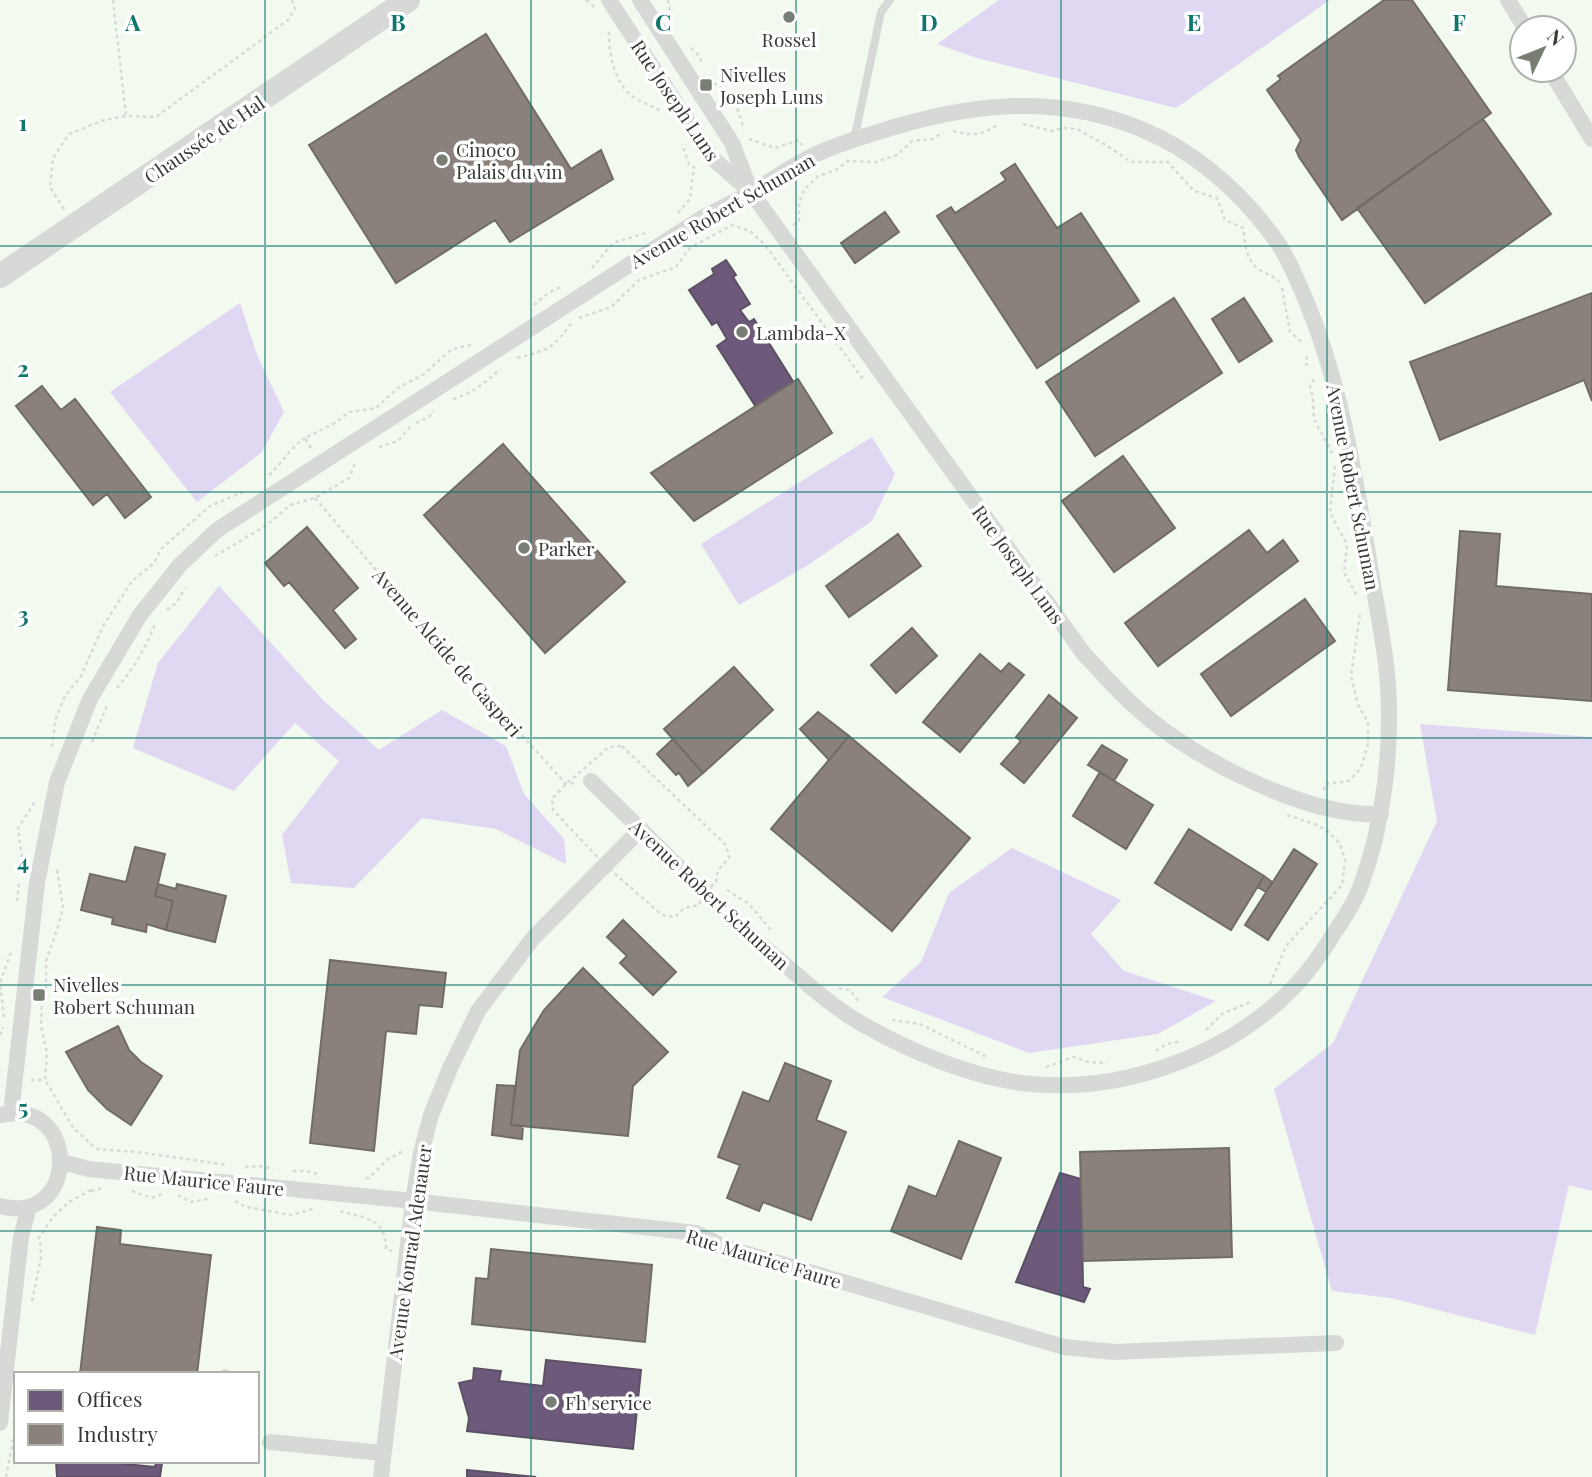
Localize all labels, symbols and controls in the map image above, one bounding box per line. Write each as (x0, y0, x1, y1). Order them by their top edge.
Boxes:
text: A (124, 6, 141, 37)
text: B (390, 6, 406, 37)
text: C (655, 6, 671, 37)
text: D (920, 6, 938, 37)
text: E (1187, 6, 1201, 37)
text: F (1452, 6, 1466, 37)
marker: Rossel (781, 9, 797, 25)
north arrow (1508, 14, 1578, 84)
text: N (1542, 23, 1571, 51)
place label: Rossel (762, 26, 817, 52)
street label: Rue Joseph Luns (626, 34, 726, 166)
place label: Nivelles Joseph Luns (719, 61, 823, 109)
marker: Nivelles Joseph Luns (698, 77, 714, 93)
street label: Chaussée de Hal (139, 89, 270, 189)
text: 1 (19, 106, 28, 137)
place label: Cinoco Palais du vin (456, 136, 563, 184)
street label: Avenue Robert Schuman (624, 146, 820, 274)
marker: Cinoco Palais du vin (434, 152, 450, 168)
place label: Lambda-X (756, 319, 846, 345)
marker: Lambda-X (734, 324, 750, 340)
text: 2 (17, 352, 29, 383)
street label: Avenue Robert Schuman (1321, 381, 1387, 593)
street label: Rue Joseph Luns (967, 499, 1071, 629)
place label: Parker (538, 535, 595, 561)
marker: Parker (516, 540, 532, 556)
street label: Avenue Alcide de Gasperi (367, 561, 529, 742)
text: 3 (17, 598, 29, 629)
street label: Avenue Robert Schuman (624, 812, 796, 975)
text: 4 (17, 845, 29, 876)
place label: Nivelles Robert Schuman (53, 971, 196, 1019)
marker: Nivelles Robert Schuman (31, 987, 47, 1003)
text: 5 (18, 1091, 28, 1122)
street label: Avenue Konrad Adenauer (381, 1142, 437, 1362)
street label: Rue Maurice Faure (123, 1159, 285, 1201)
street label: Rue Maurice Faure (683, 1222, 845, 1294)
legend (14, 1372, 259, 1463)
text: Offices (77, 1384, 142, 1412)
place label: Fh service (565, 1389, 652, 1415)
marker: Fh service (543, 1394, 559, 1410)
text: Industry (77, 1419, 158, 1447)

